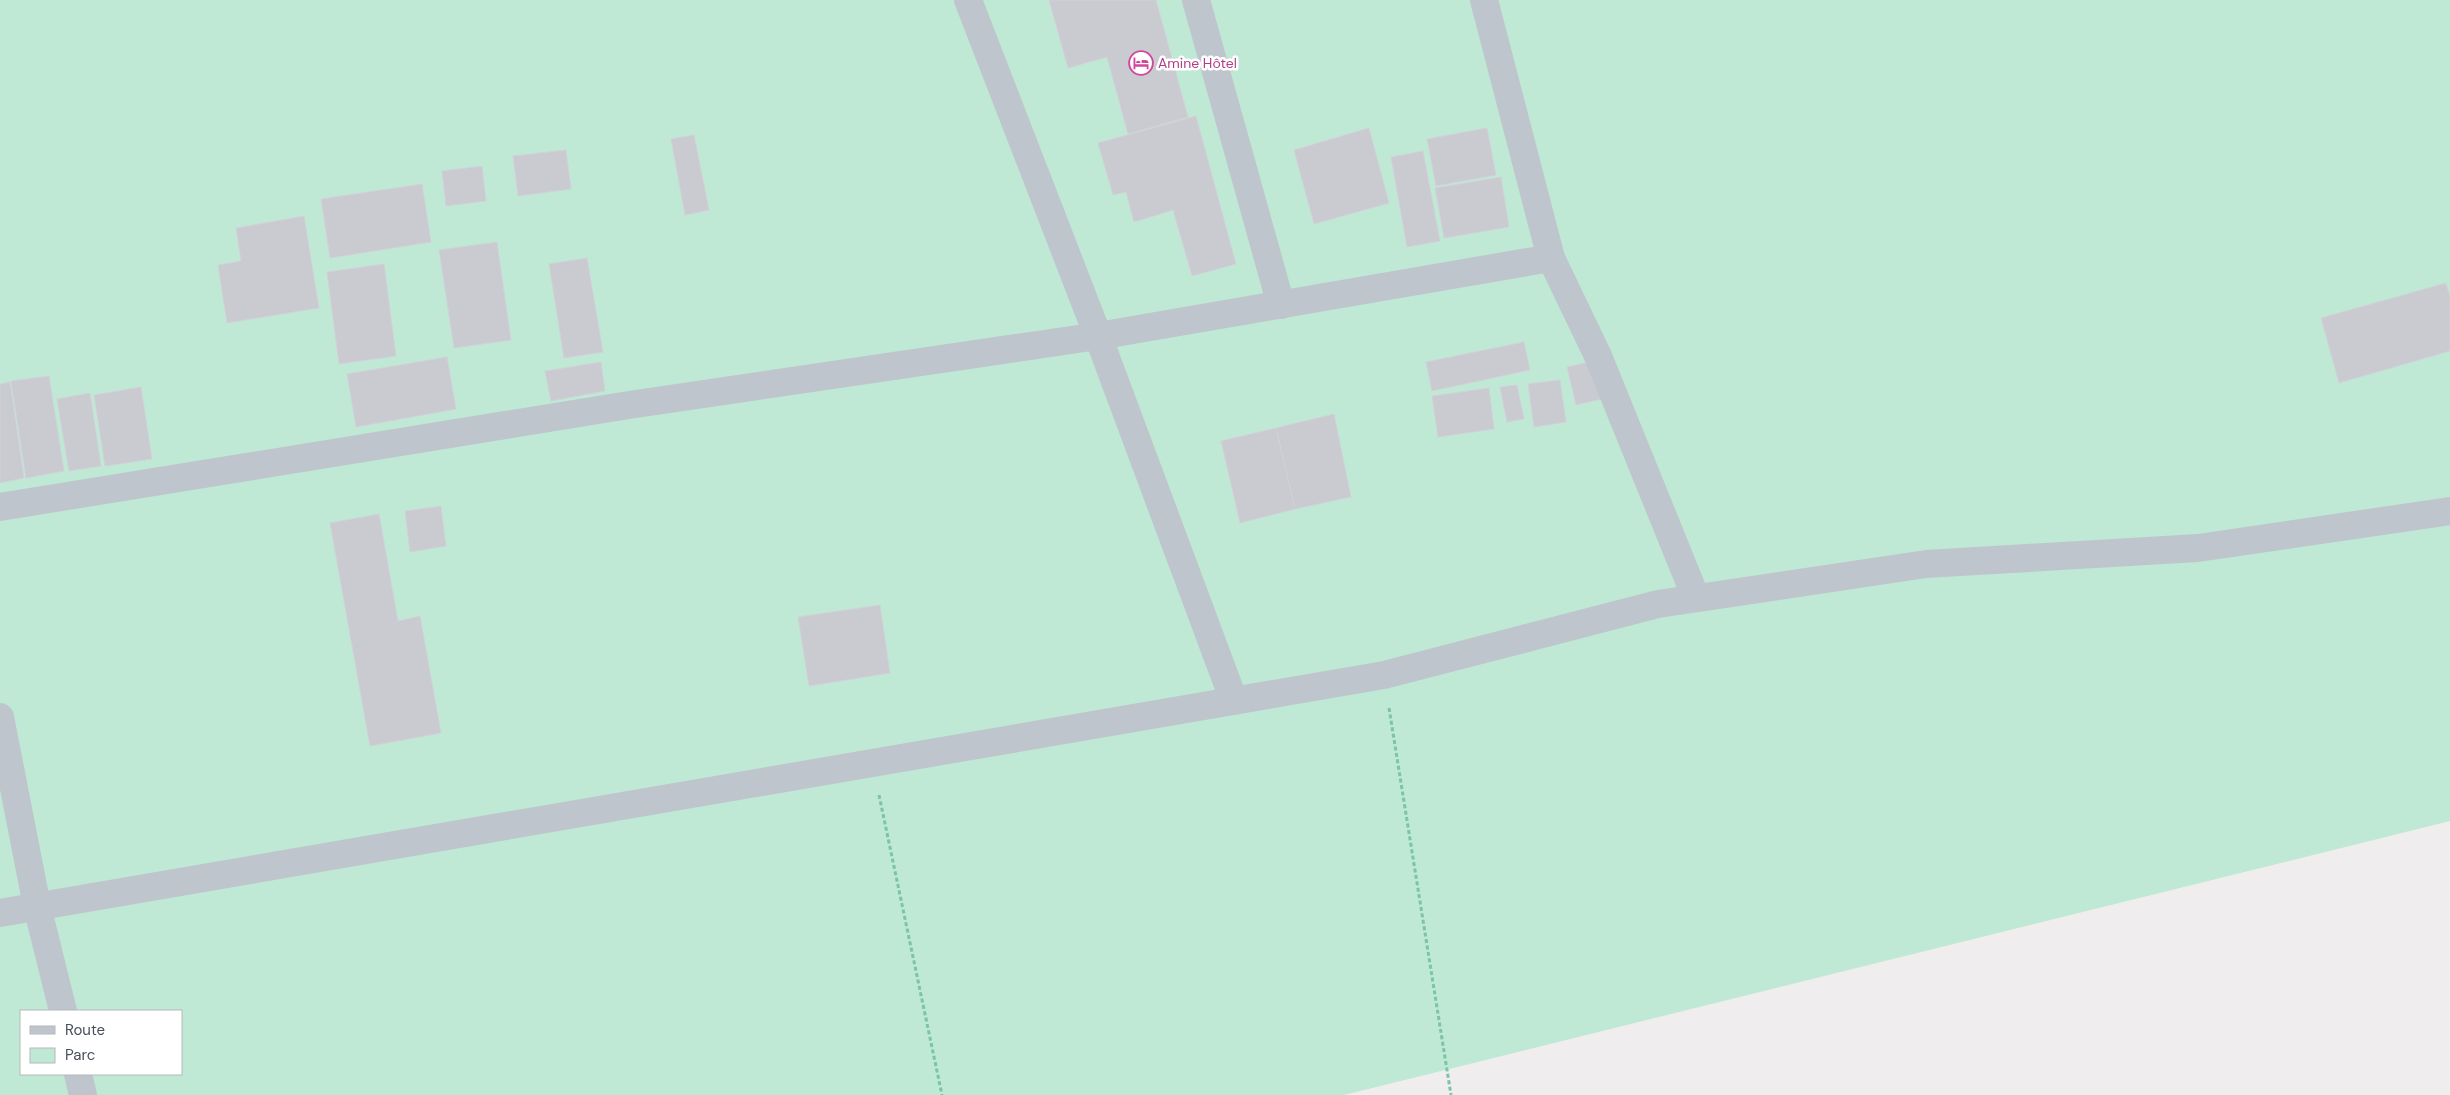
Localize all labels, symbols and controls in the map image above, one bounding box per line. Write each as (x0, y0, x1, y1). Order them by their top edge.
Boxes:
hotel icon: Amine Hôtel (1128, 50, 1154, 76)
place label: Amine Hôtel (1158, 54, 1237, 72)
legend (20, 1010, 182, 1075)
text: Route (65, 1020, 105, 1040)
text: Parc (65, 1045, 95, 1065)

